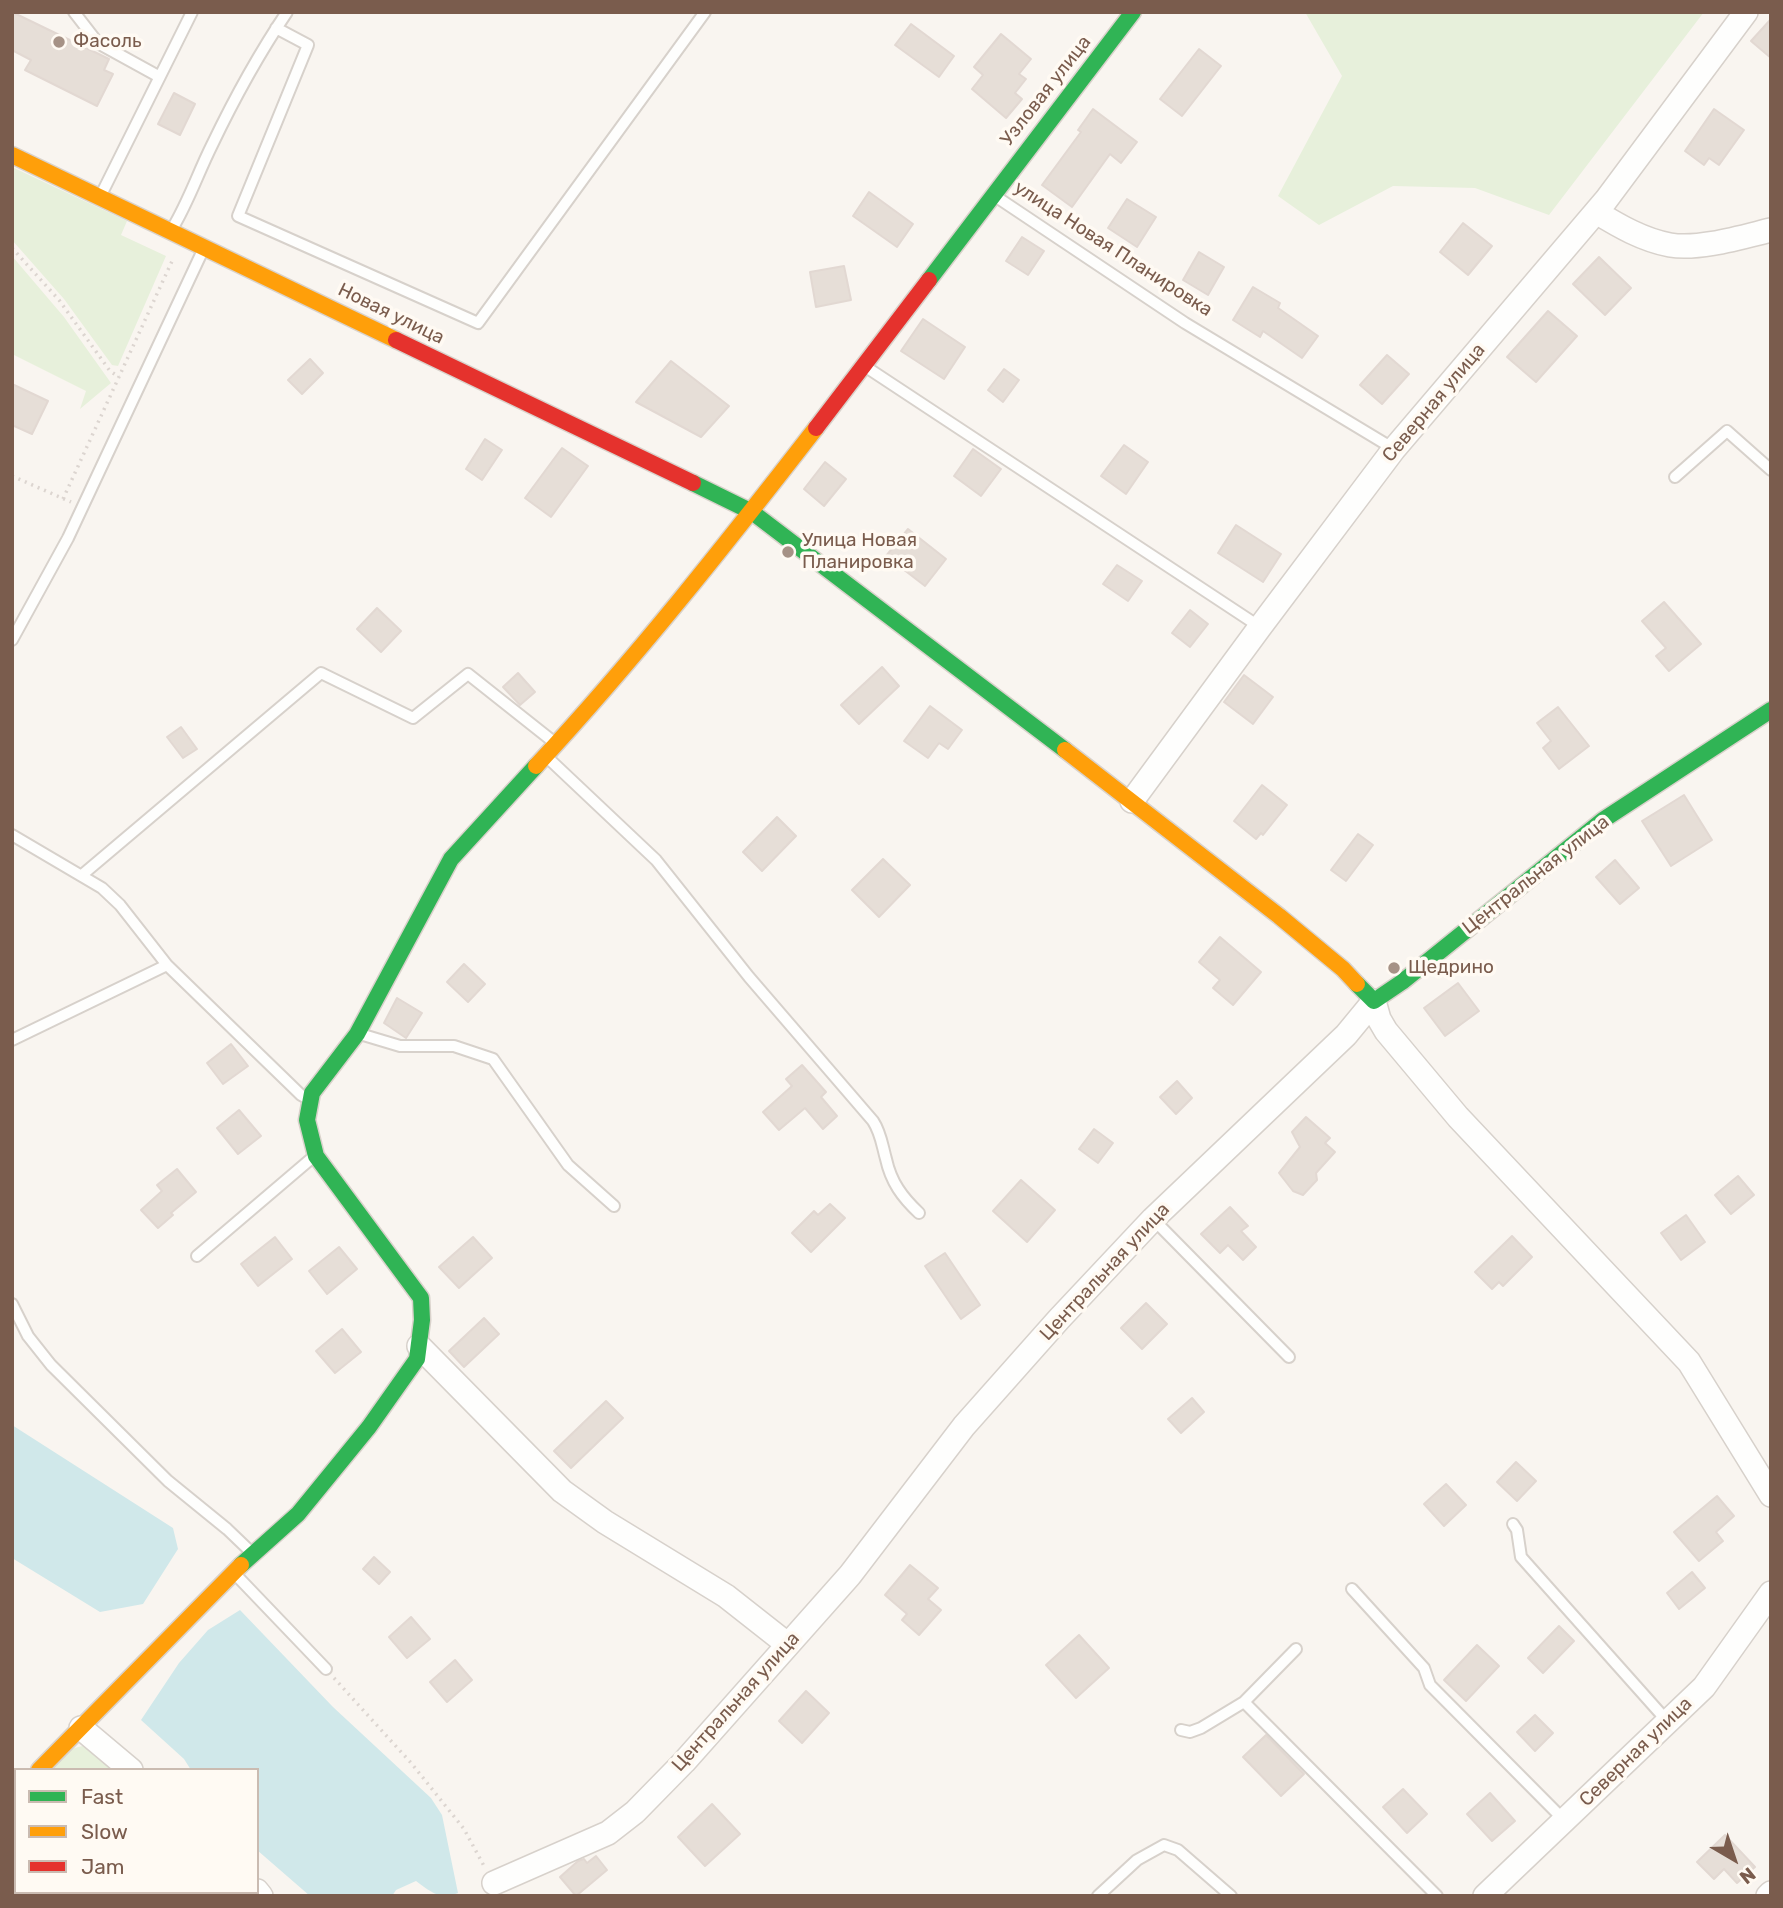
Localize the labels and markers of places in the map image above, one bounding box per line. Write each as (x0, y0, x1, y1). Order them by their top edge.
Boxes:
place label: Фасоль (73, 31, 142, 53)
marker: Фасоль (51, 34, 67, 50)
place label: Улица Новая Планировка (802, 530, 917, 574)
marker: Улица Новая Планировка (780, 544, 796, 560)
place label: Щедрино (1408, 957, 1494, 979)
marker: Щедрино (1386, 960, 1402, 976)

